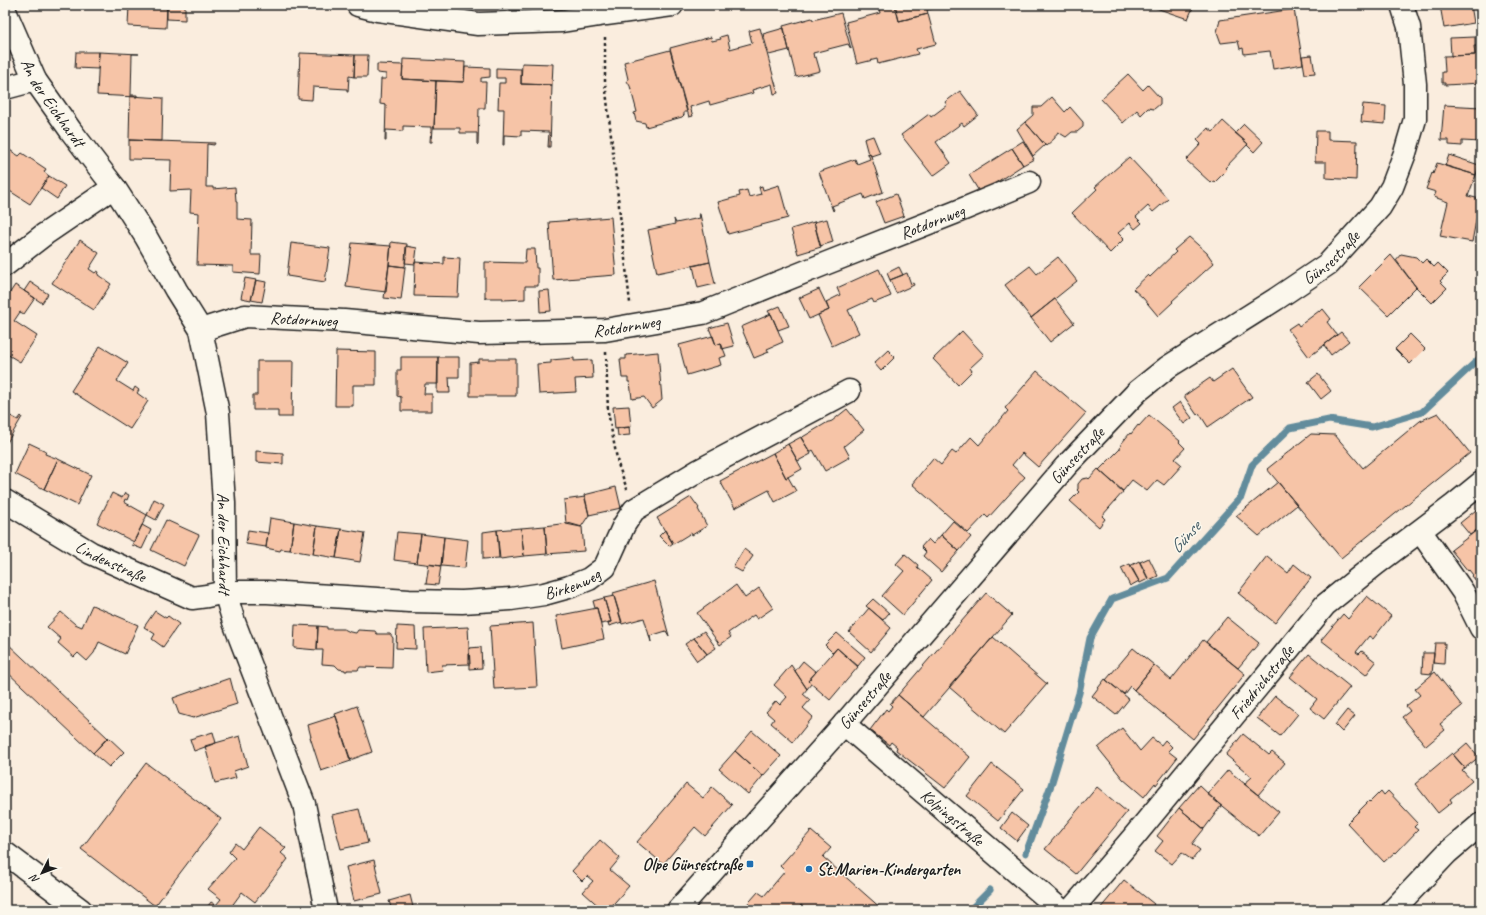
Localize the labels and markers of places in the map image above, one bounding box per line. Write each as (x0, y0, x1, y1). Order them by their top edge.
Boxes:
place label: Olpe Günsestraße (643, 854, 744, 875)
marker: Olpe Günsestraße (745, 859, 755, 869)
place label: St.Marien-Kindergarten (817, 859, 962, 880)
marker: St.Marien-Kindergarten (804, 864, 814, 874)

